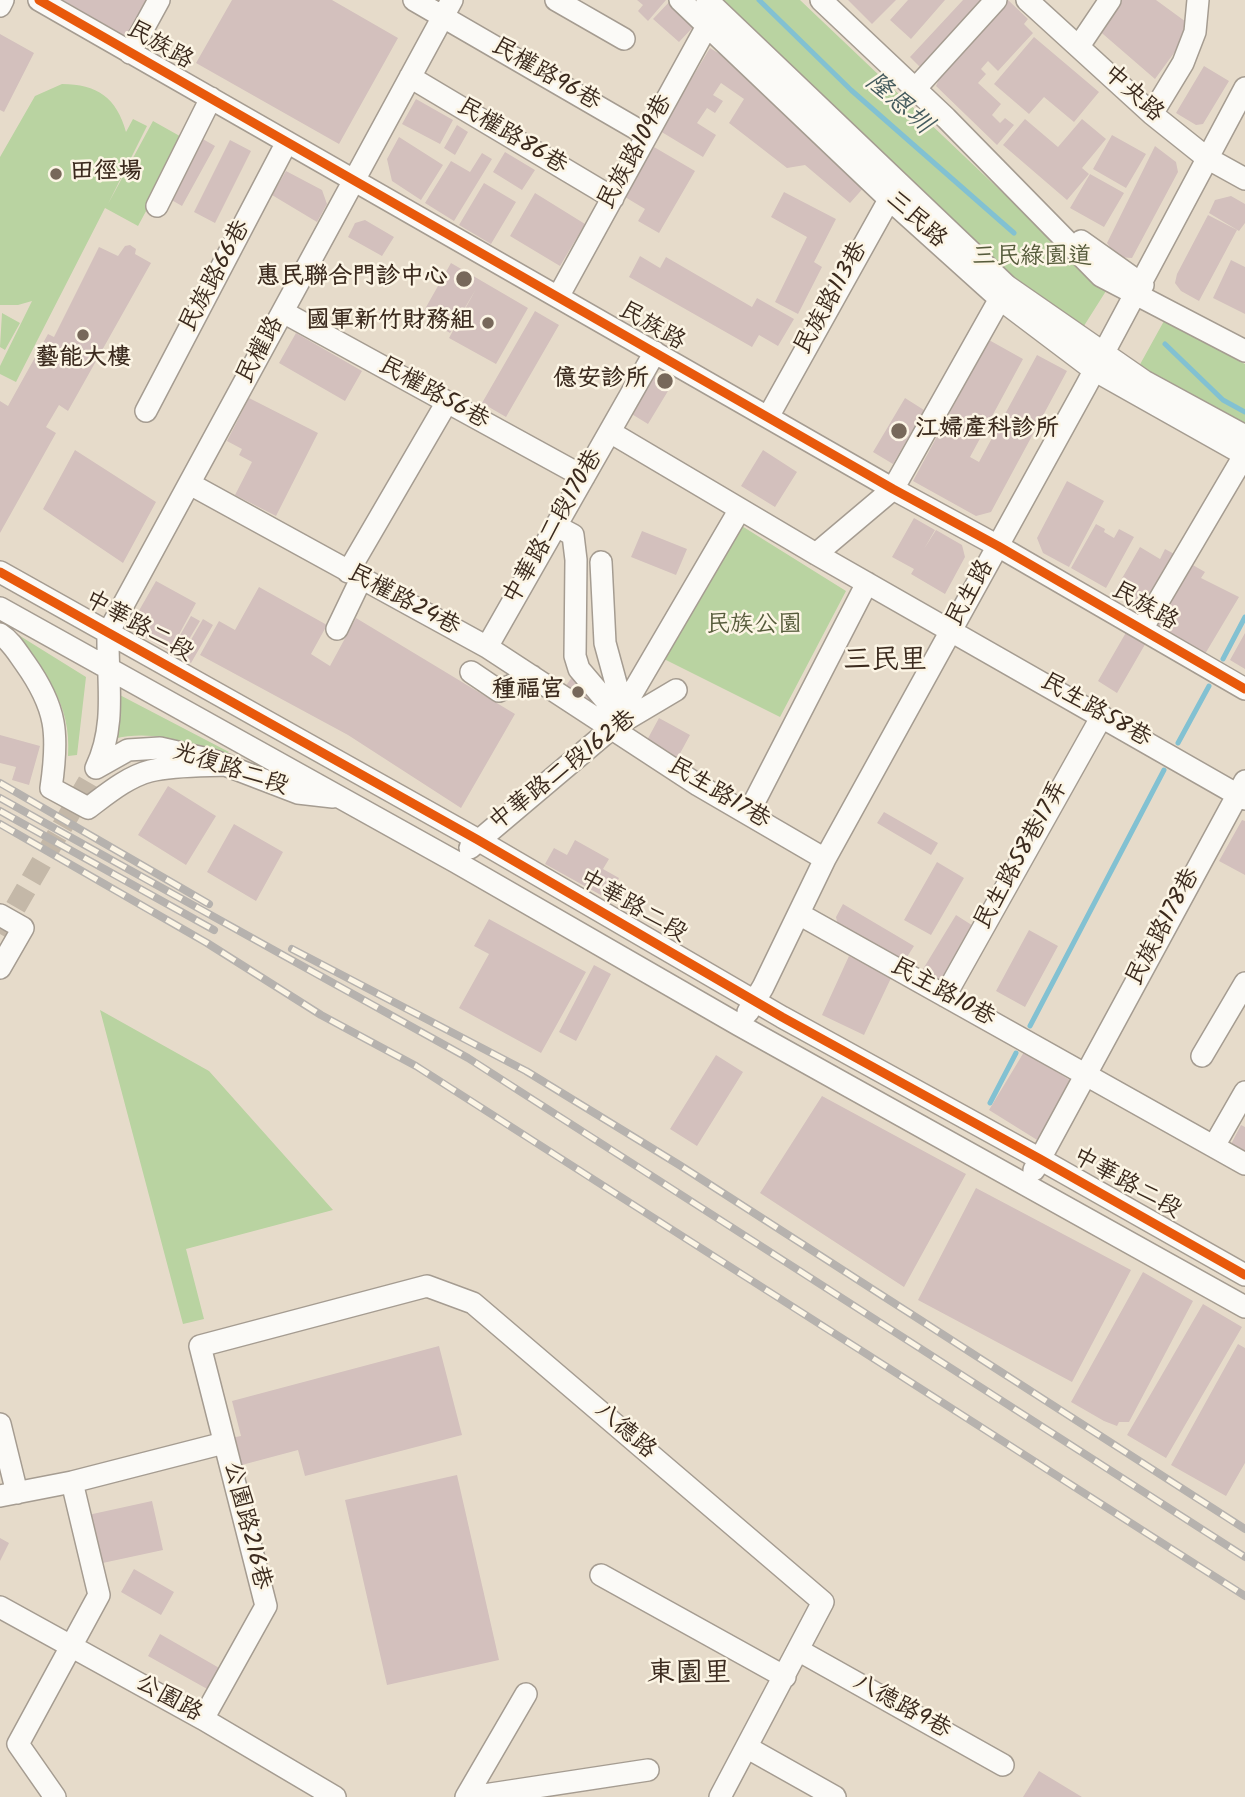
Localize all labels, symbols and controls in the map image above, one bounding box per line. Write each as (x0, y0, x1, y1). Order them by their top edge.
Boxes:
street label: 民族路 (121, 17, 197, 77)
street label: 民權路96巷 (485, 33, 605, 119)
street label: 中央路 (1096, 60, 1168, 130)
water label: 隆恩圳 (857, 68, 937, 142)
street label: 民族路109巷 (594, 90, 680, 216)
street label: 民權路86巷 (451, 94, 571, 182)
place label: 田徑場 (70, 160, 142, 188)
marker: 田徑場 (48, 166, 64, 182)
street label: 三民路 (879, 186, 951, 256)
street label: 民族路66巷 (175, 216, 259, 338)
street label: 民族路113巷 (790, 237, 876, 361)
park label: 三民綠園道 (972, 245, 1092, 273)
place label: 惠民聯合門診中心 (256, 265, 448, 293)
marker: 惠民聯合門診中心 (454, 269, 474, 289)
street label: 民族路 (613, 298, 689, 358)
place label: 國軍新竹財務組 (306, 309, 474, 337)
street label: 民權路 (232, 312, 292, 390)
marker: 國軍新竹財務組 (480, 315, 496, 331)
marker: 藝能大樓 (75, 327, 91, 343)
place label: 藝能大樓 (35, 346, 131, 374)
street label: 民權路56巷 (373, 353, 493, 437)
place label: 億安診所 (553, 367, 649, 395)
marker: 億安診所 (655, 371, 675, 391)
place label: 江婦產科診所 (915, 417, 1059, 445)
marker: 江婦產科診所 (889, 421, 909, 441)
street label: 中華路二段170巷 (499, 445, 611, 611)
street label: 民生路 (942, 556, 1002, 632)
street label: 民權路24巷 (342, 560, 464, 644)
street label: 民族路 (1106, 578, 1182, 638)
street label: 中華路二段 (79, 586, 197, 670)
park label: 民族公園 (706, 613, 802, 641)
district label: 三民里 (843, 646, 927, 680)
street label: 民生路58巷 (1034, 669, 1156, 755)
place label: 種福宮 (492, 678, 564, 706)
marker: 種福宮 (570, 684, 586, 700)
street label: 中華路二段162巷 (485, 706, 643, 838)
street label: 光復路二段 (168, 739, 292, 803)
street label: 民生路17巷 (661, 753, 775, 837)
street label: 民生路58巷17弄 (970, 776, 1076, 936)
street label: 民族路178巷 (1122, 864, 1208, 992)
street label: 中華路二段 (573, 866, 691, 950)
street label: 民主路10巷 (884, 953, 1000, 1035)
street label: 中華路二段 (1067, 1143, 1185, 1227)
street label: 八德路 (587, 1398, 661, 1466)
street label: 公園路216巷 (215, 1459, 275, 1593)
district label: 東園里 (647, 1659, 731, 1693)
street label: 八德路9巷 (847, 1669, 955, 1747)
street label: 公園路 (130, 1670, 206, 1730)

